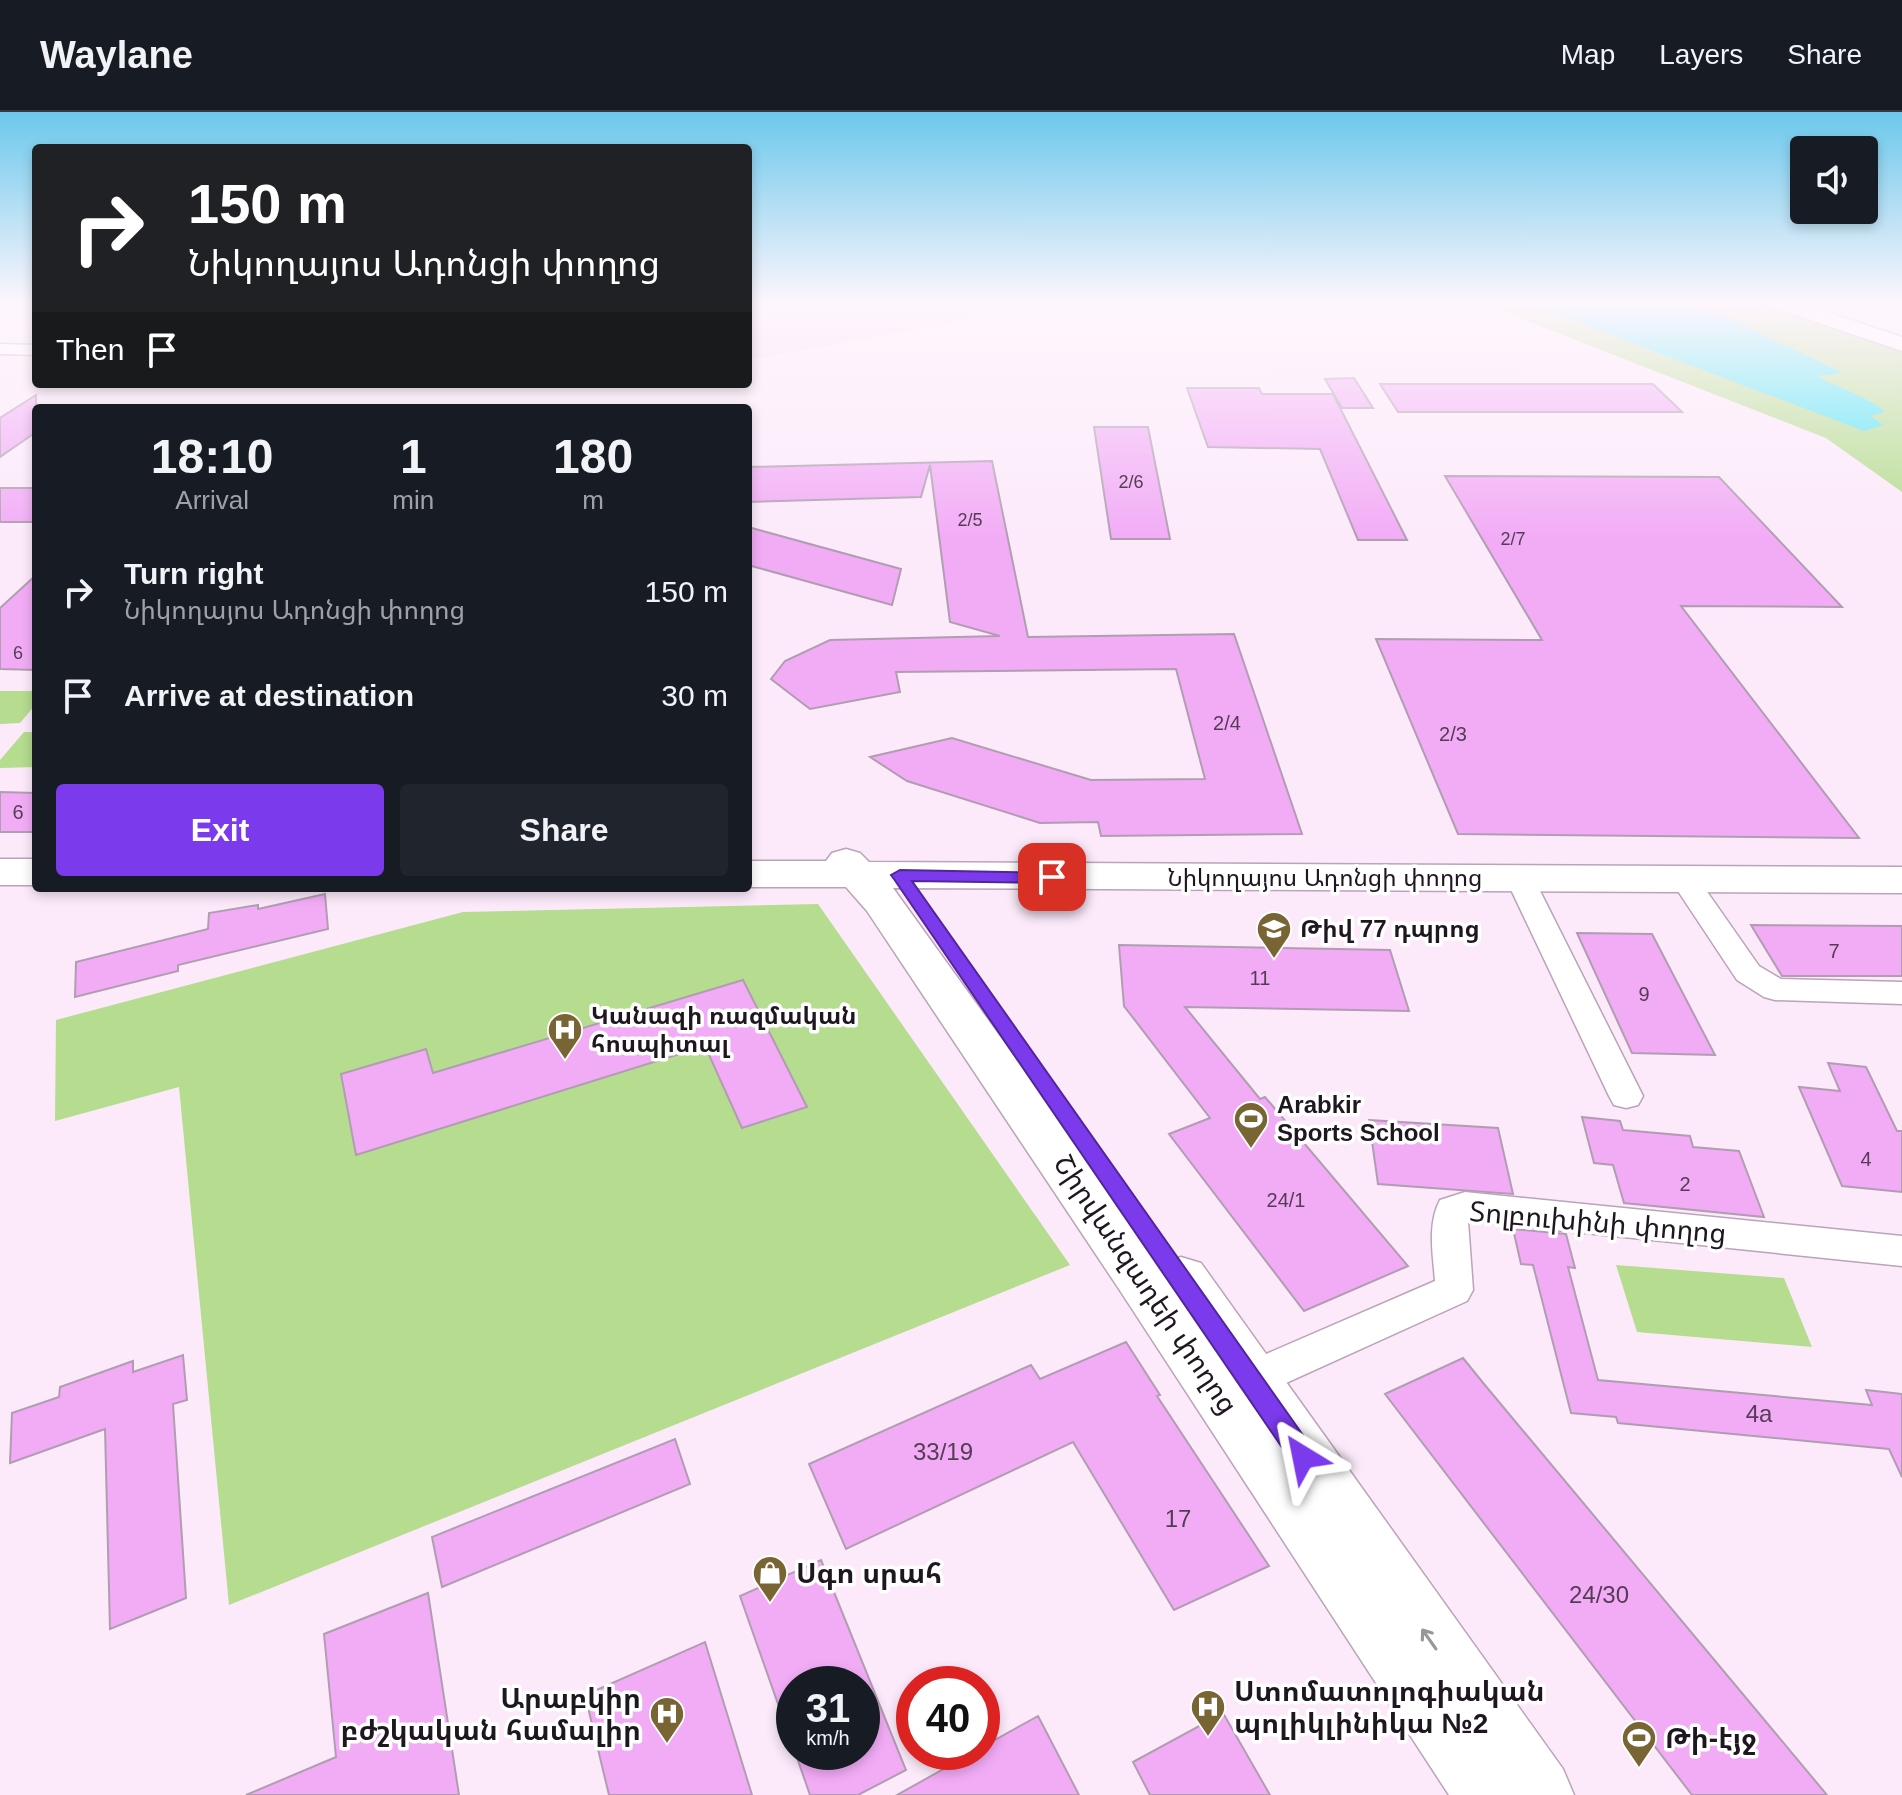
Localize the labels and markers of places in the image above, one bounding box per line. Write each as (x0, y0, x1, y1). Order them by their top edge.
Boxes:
pin (1018, 843, 1086, 911)
school or university icon: Թիվ 77 դպրոց (1255, 910, 1293, 960)
place label: Թիվ 77 դպրոց (1300, 915, 1480, 943)
place label: Կանազի ռազմական հոսպիտալ (591, 1002, 857, 1058)
hospital icon: Կանազի ռազմական հոսպիտալ (546, 1011, 584, 1061)
place label: Arabkir Sports School (1277, 1091, 1440, 1146)
sports icon: Arabkir Sports School (1232, 1100, 1270, 1150)
shop icon: Սգո սրահ (751, 1554, 789, 1604)
place label: Սգո սրահ (796, 1558, 942, 1590)
place label: Ստոմատոլոգիական պոլիկլինիկա №2 (1234, 1676, 1545, 1740)
place label: Արաբկիր բժշկական համալիր (341, 1683, 641, 1747)
hospital icon: Ստոմատոլոգիական պոլիկլինիկա №2 (1189, 1688, 1227, 1738)
hospital icon: Արաբկիր բժշկական համալիր (648, 1695, 686, 1745)
sports icon: Թի-էյջ (1620, 1719, 1658, 1769)
place label: Թի-էյջ (1665, 1723, 1756, 1755)

